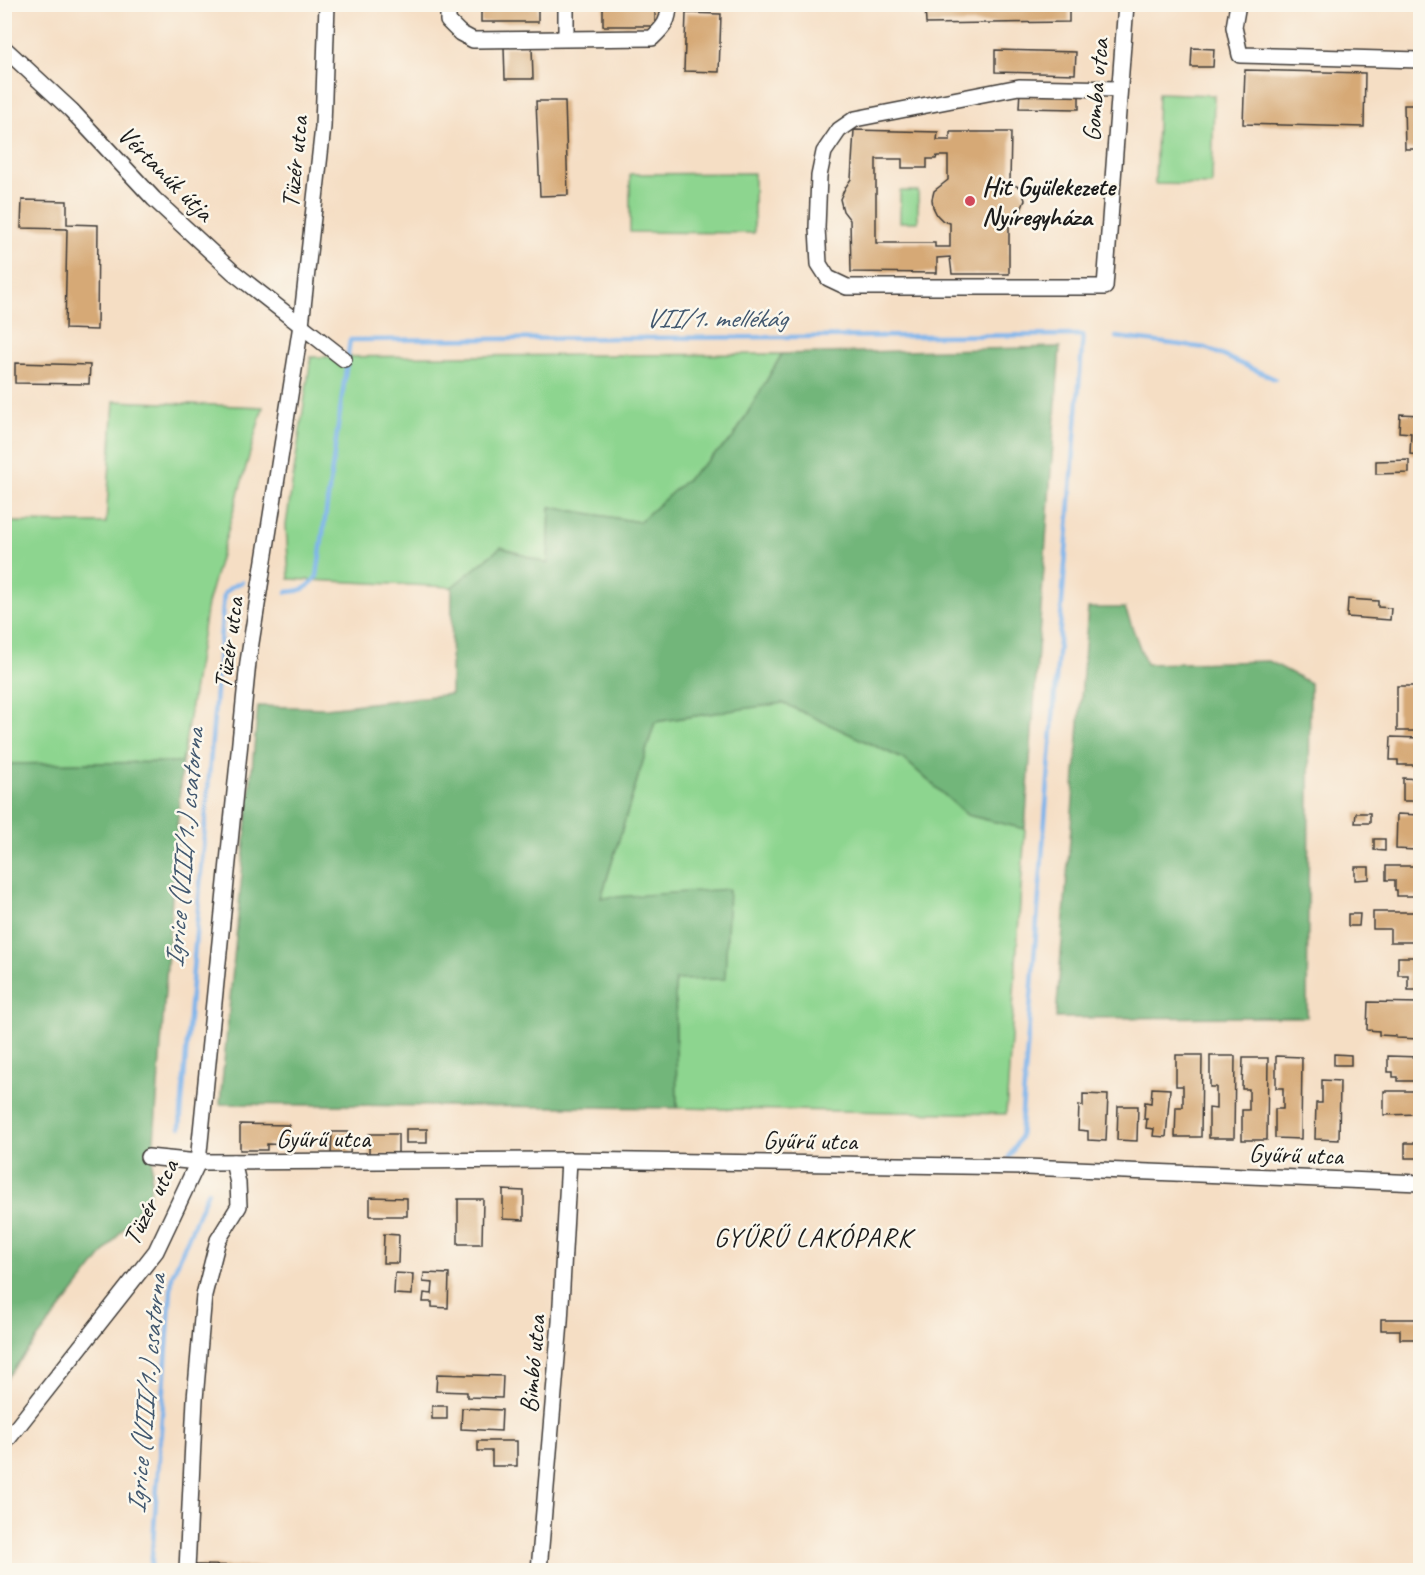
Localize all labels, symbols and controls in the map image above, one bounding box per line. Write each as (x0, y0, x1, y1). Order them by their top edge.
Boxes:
street label: Gomba utca (1075, 36, 1117, 143)
street label: Tüzér utca (273, 113, 316, 210)
street label: Vértanúk útja (111, 118, 222, 229)
place label: Hit Gyülekezete Nyíregyháza (982, 170, 1117, 233)
marker: Hit Gyülekezete Nyíregyháza (963, 194, 977, 208)
water label: VII/1. mellékág (645, 301, 790, 335)
street label: Tüzér utca (206, 594, 251, 691)
water label: Igrice (VIII/1.) csatorna (157, 724, 212, 969)
street label: Gyűrű utca (276, 1122, 372, 1155)
street label: Gyűrű utca (763, 1123, 859, 1158)
street label: Gyűrű utca (1248, 1136, 1345, 1173)
street label: Tüzér utca (115, 1152, 187, 1251)
district label: GYŰRŰ LAKÓPARK (714, 1220, 916, 1254)
water label: Igrice (VIII/1.) csatorna (119, 1270, 174, 1515)
street label: Bimbó utca (512, 1312, 553, 1414)

